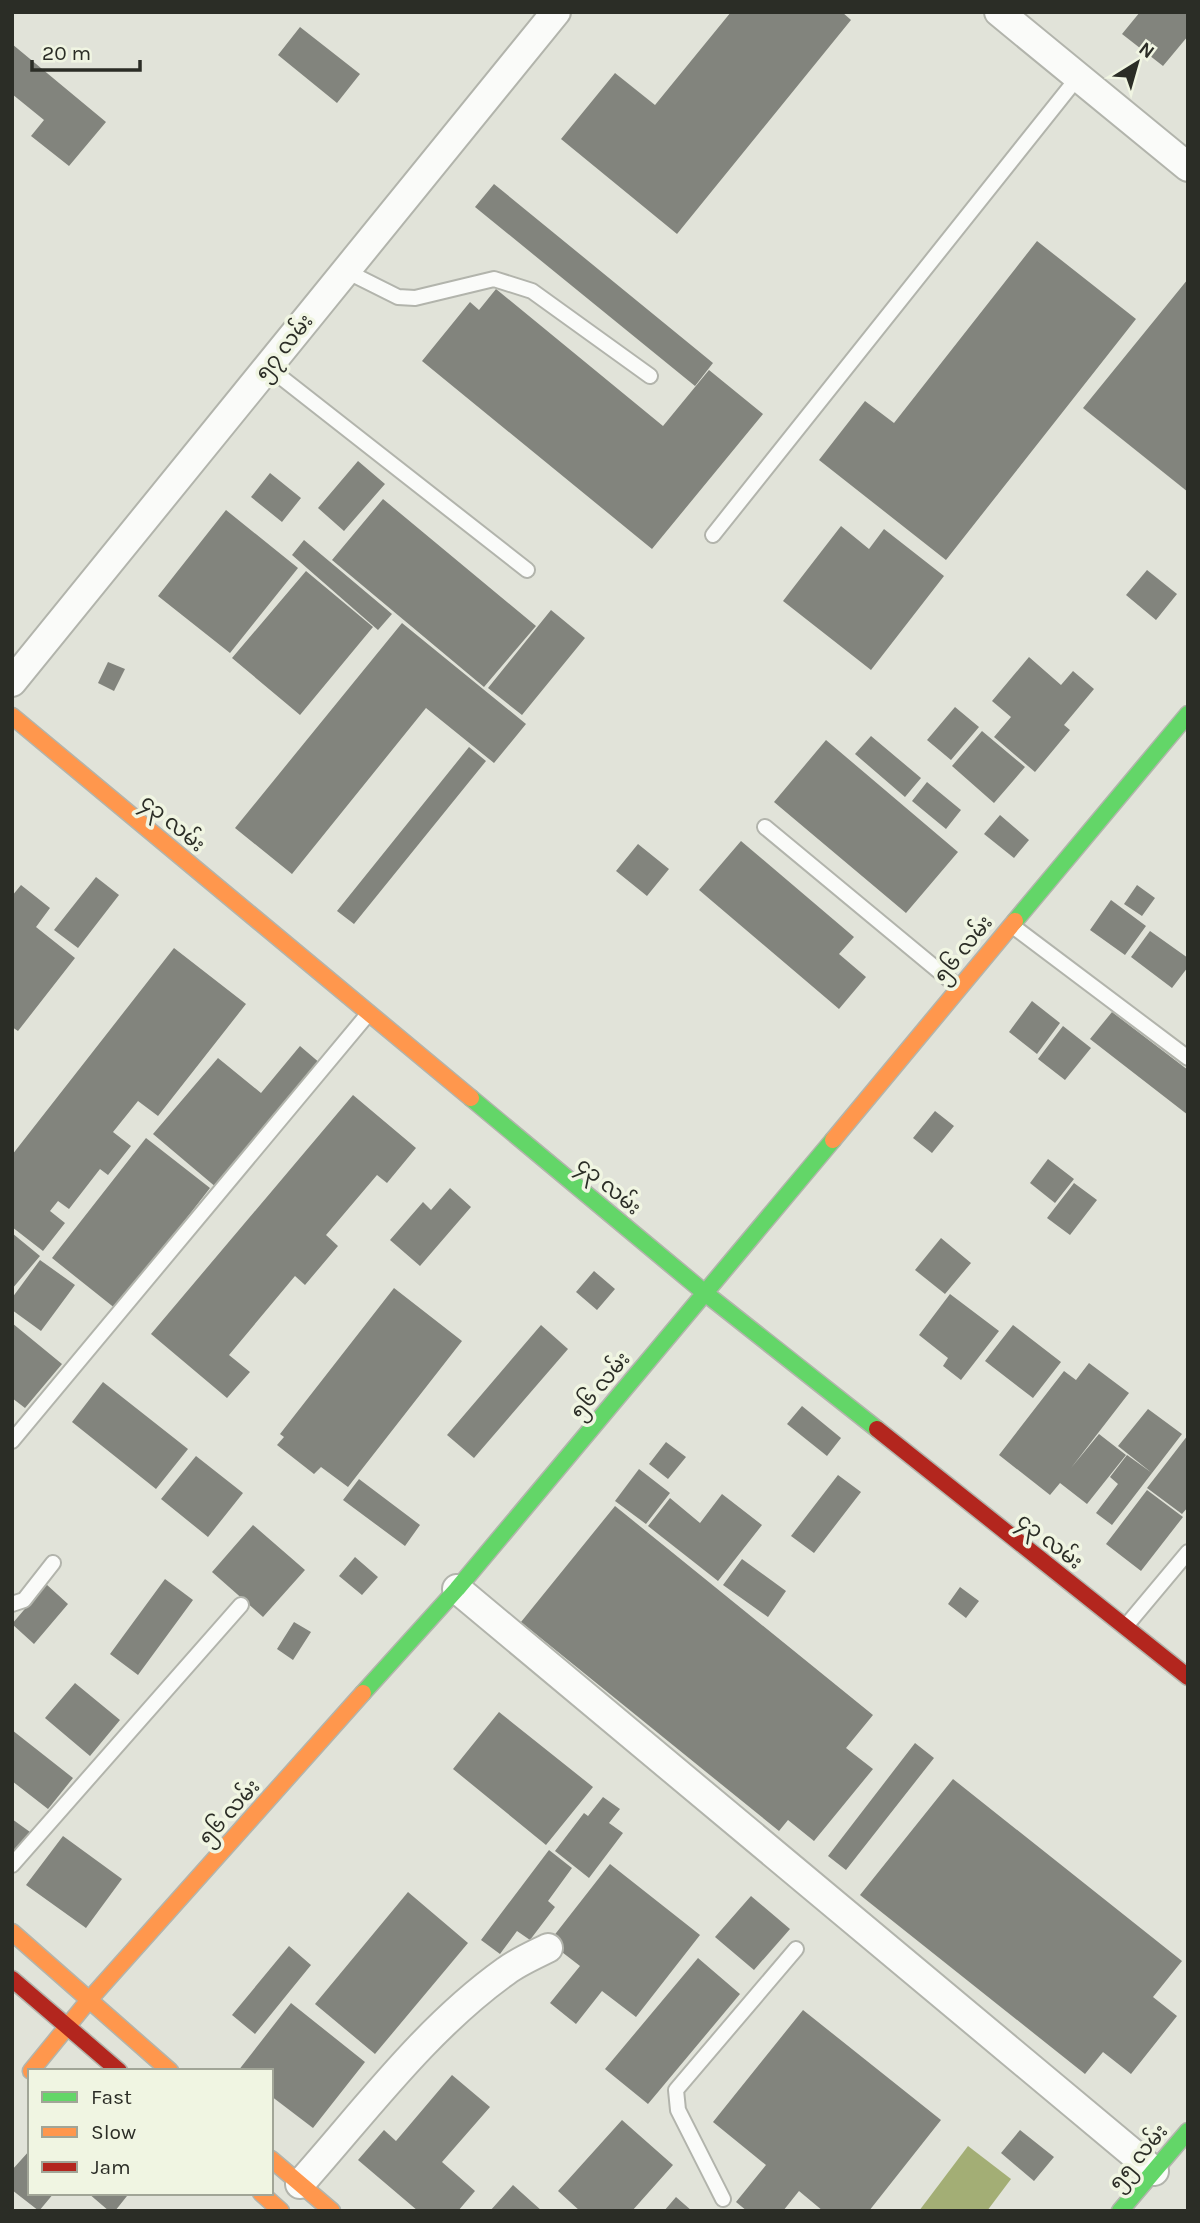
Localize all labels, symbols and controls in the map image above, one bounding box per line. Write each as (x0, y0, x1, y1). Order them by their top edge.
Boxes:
scale bar (32, 28, 140, 72)
north arrow (1102, 28, 1172, 98)
text: N (1135, 37, 1159, 63)
text: 20 m (42, 41, 91, 65)
street label: ၅၇ လမ်း (247, 307, 322, 388)
street label: ၄၃ လမ်း (133, 786, 212, 860)
street label: ၅၆ လမ်း (926, 908, 1001, 991)
street label: ၄၃ လမ်း (569, 1149, 648, 1223)
street label: ၅၆ လမ်း (562, 1344, 639, 1426)
street label: ၄၃ လမ်း (1010, 1505, 1090, 1578)
street label: ၅၆ လမ်း (191, 1772, 268, 1853)
legend (28, 2069, 273, 2195)
text: Fast (91, 2085, 132, 2109)
street label: ၅၅ လမ်း (1101, 2117, 1176, 2198)
text: Slow (91, 2120, 136, 2144)
text: Jam (91, 2155, 131, 2179)

